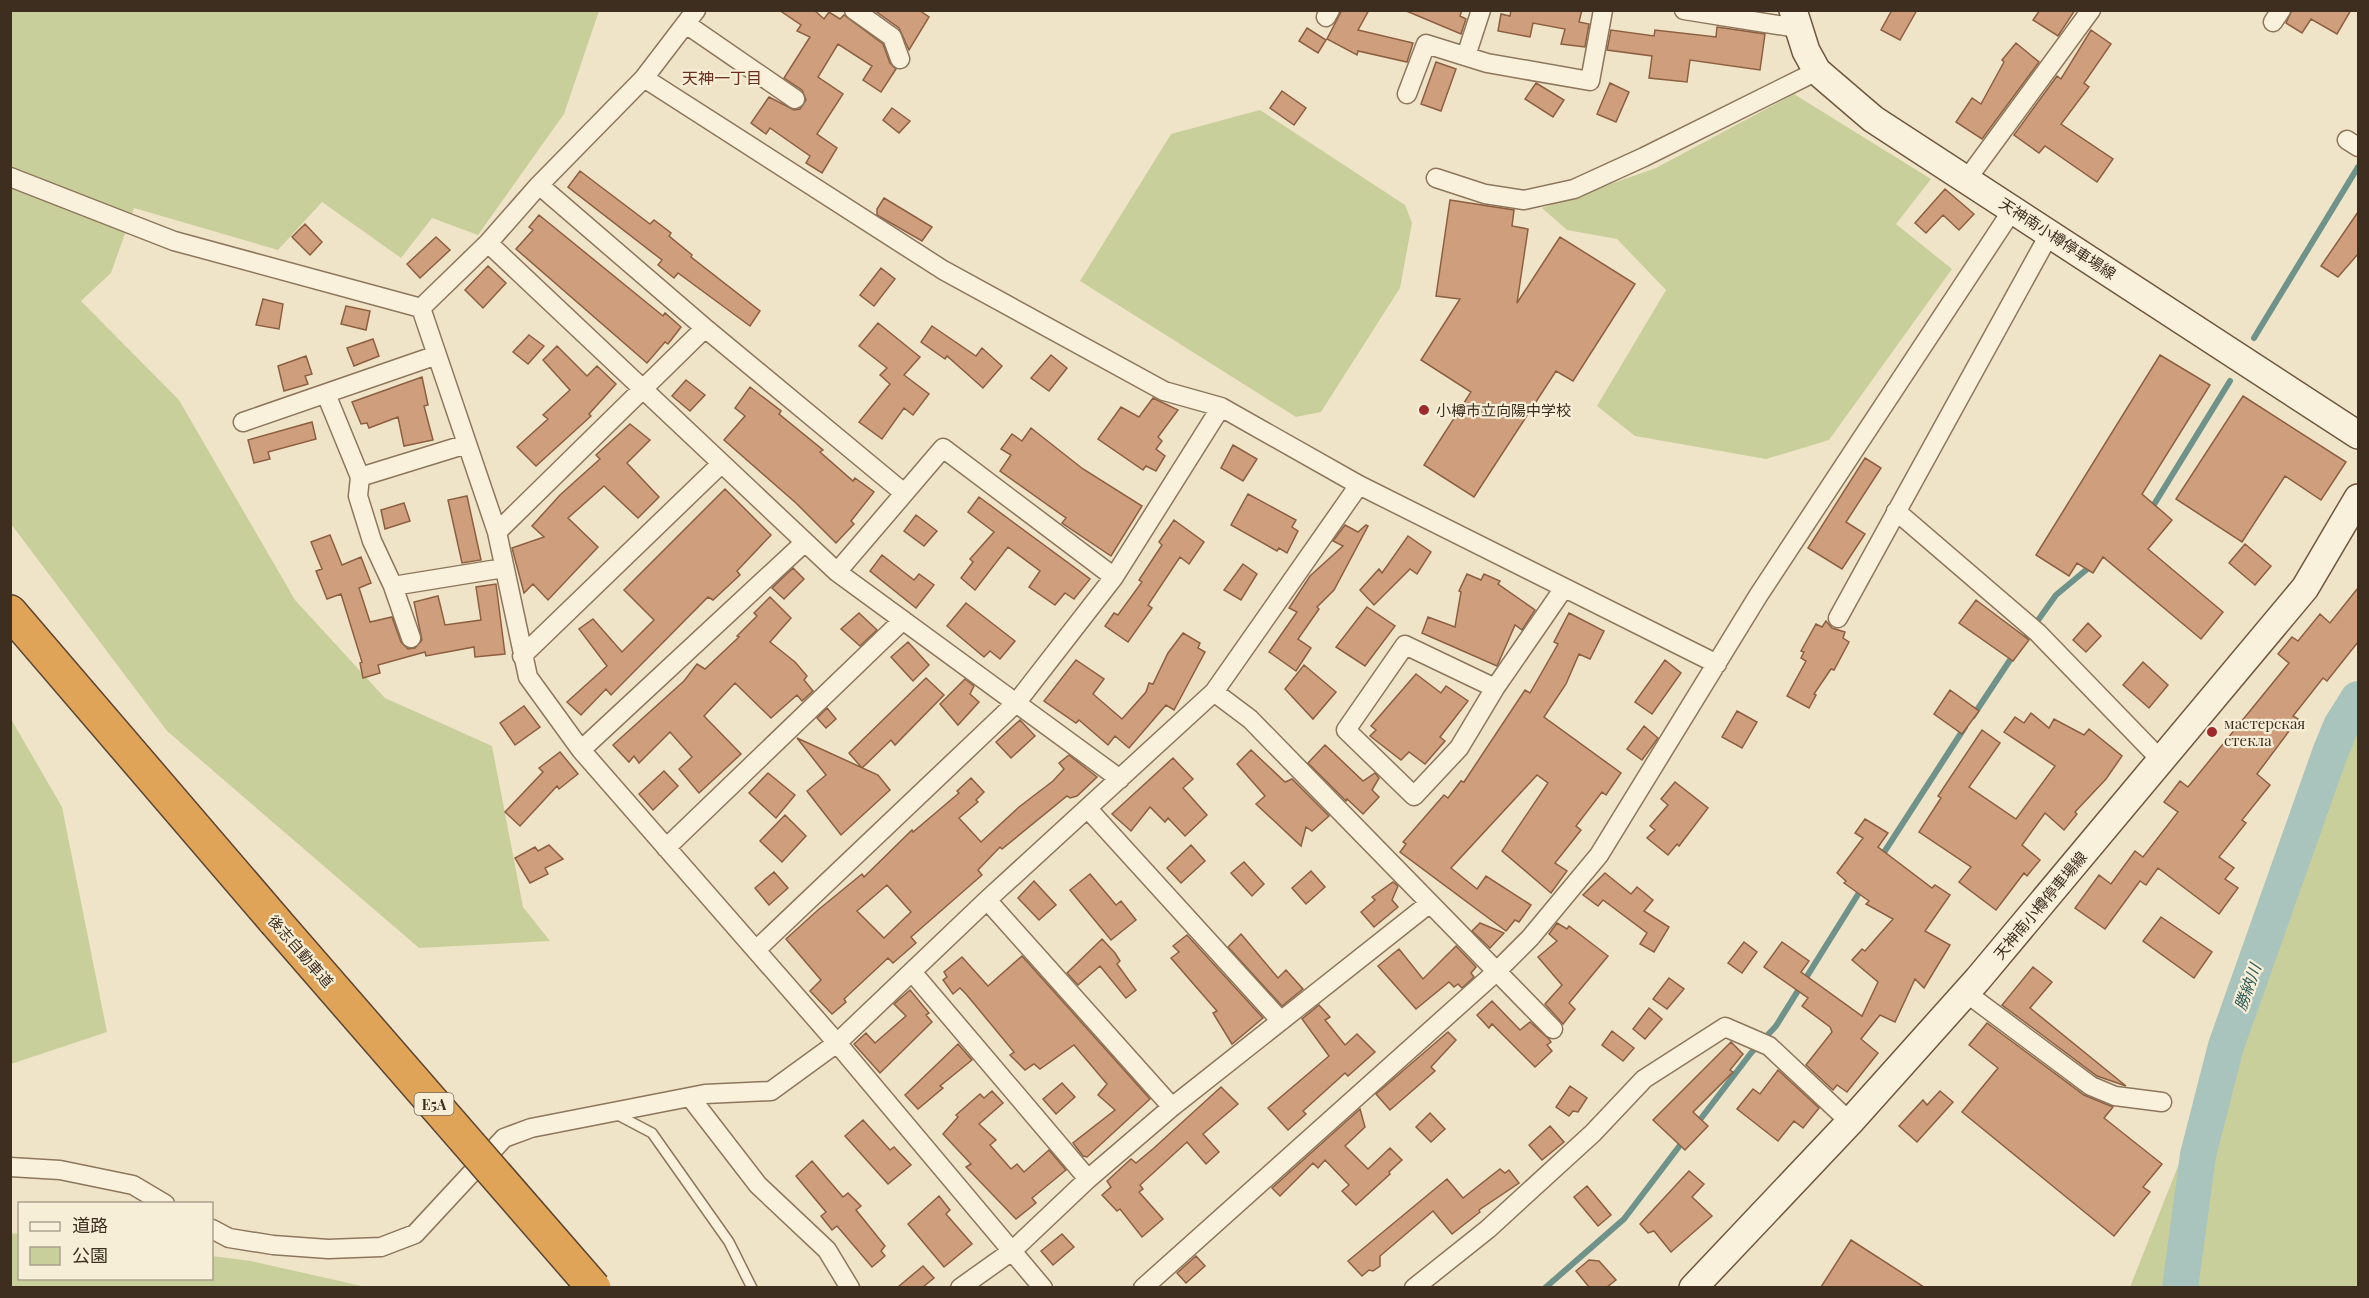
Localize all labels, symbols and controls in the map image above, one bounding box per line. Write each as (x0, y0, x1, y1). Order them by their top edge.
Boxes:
district label: 天神一丁目 (682, 67, 762, 88)
street label: 天神南小樽停車場線 (1996, 193, 2120, 283)
place label: 小樽市立向陽中学校 (1436, 400, 1571, 420)
marker: 小樽市立向陽中学校 (1417, 403, 1431, 417)
place label: мастерская стекла (2224, 713, 2305, 750)
marker: мастерская стекла (2205, 725, 2219, 739)
street label: 天神南小樽停車場線 (1989, 847, 2091, 963)
street label: 後志自動車道 (264, 910, 338, 992)
water label: 勝納川 (2229, 959, 2266, 1013)
road number: E5A (414, 1093, 454, 1115)
legend (18, 1202, 213, 1280)
text: 道路 (72, 1213, 108, 1237)
text: 公園 (72, 1243, 108, 1267)

